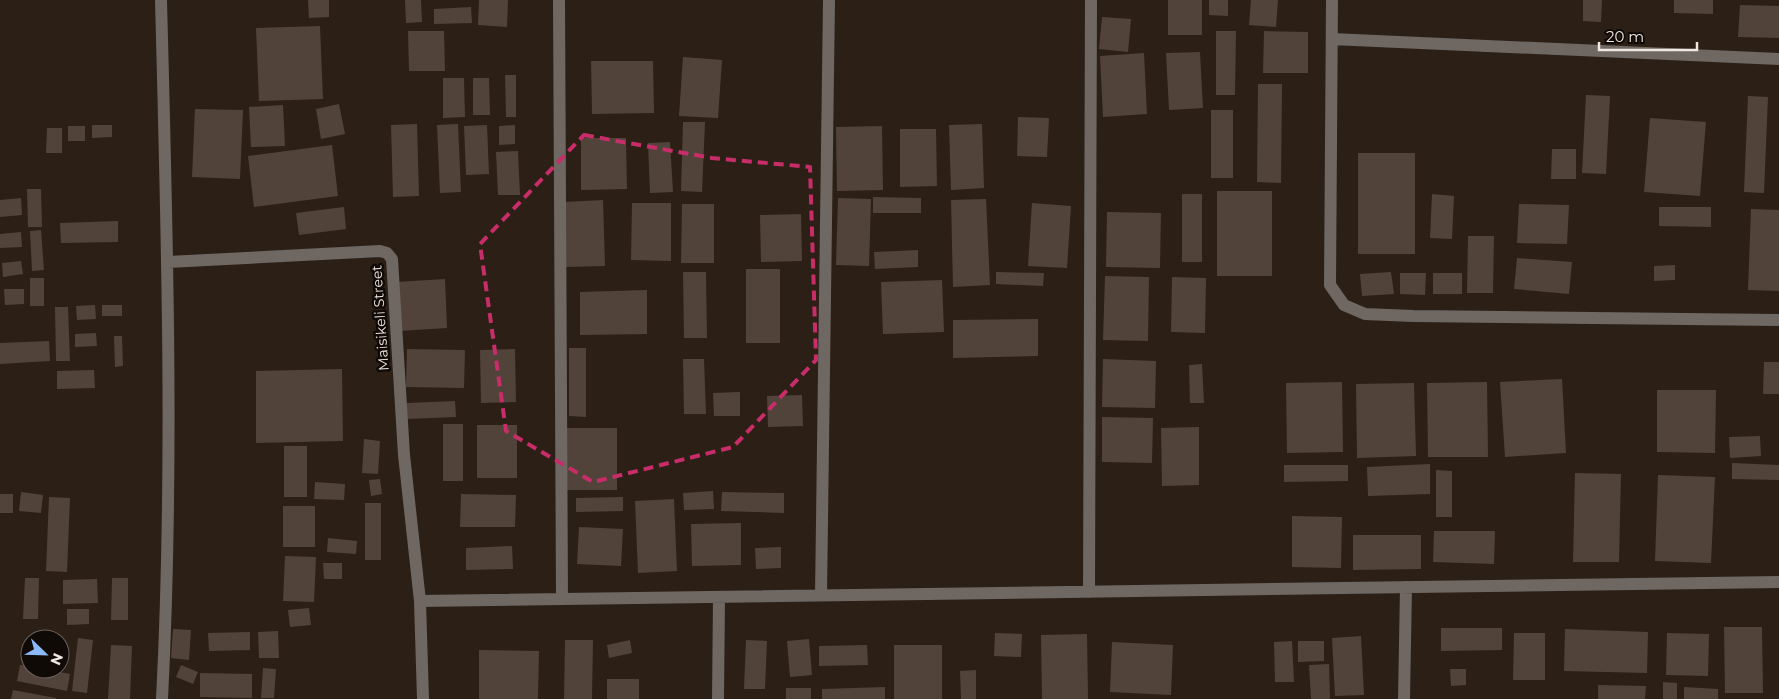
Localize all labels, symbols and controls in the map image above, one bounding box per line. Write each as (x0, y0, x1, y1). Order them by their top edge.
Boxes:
scale bar (1599, 20, 1696, 52)
text: 20 m (1606, 27, 1644, 46)
street label: Maisikeli Street (367, 264, 393, 372)
north arrow (20, 629, 70, 679)
text: N (46, 650, 67, 668)

